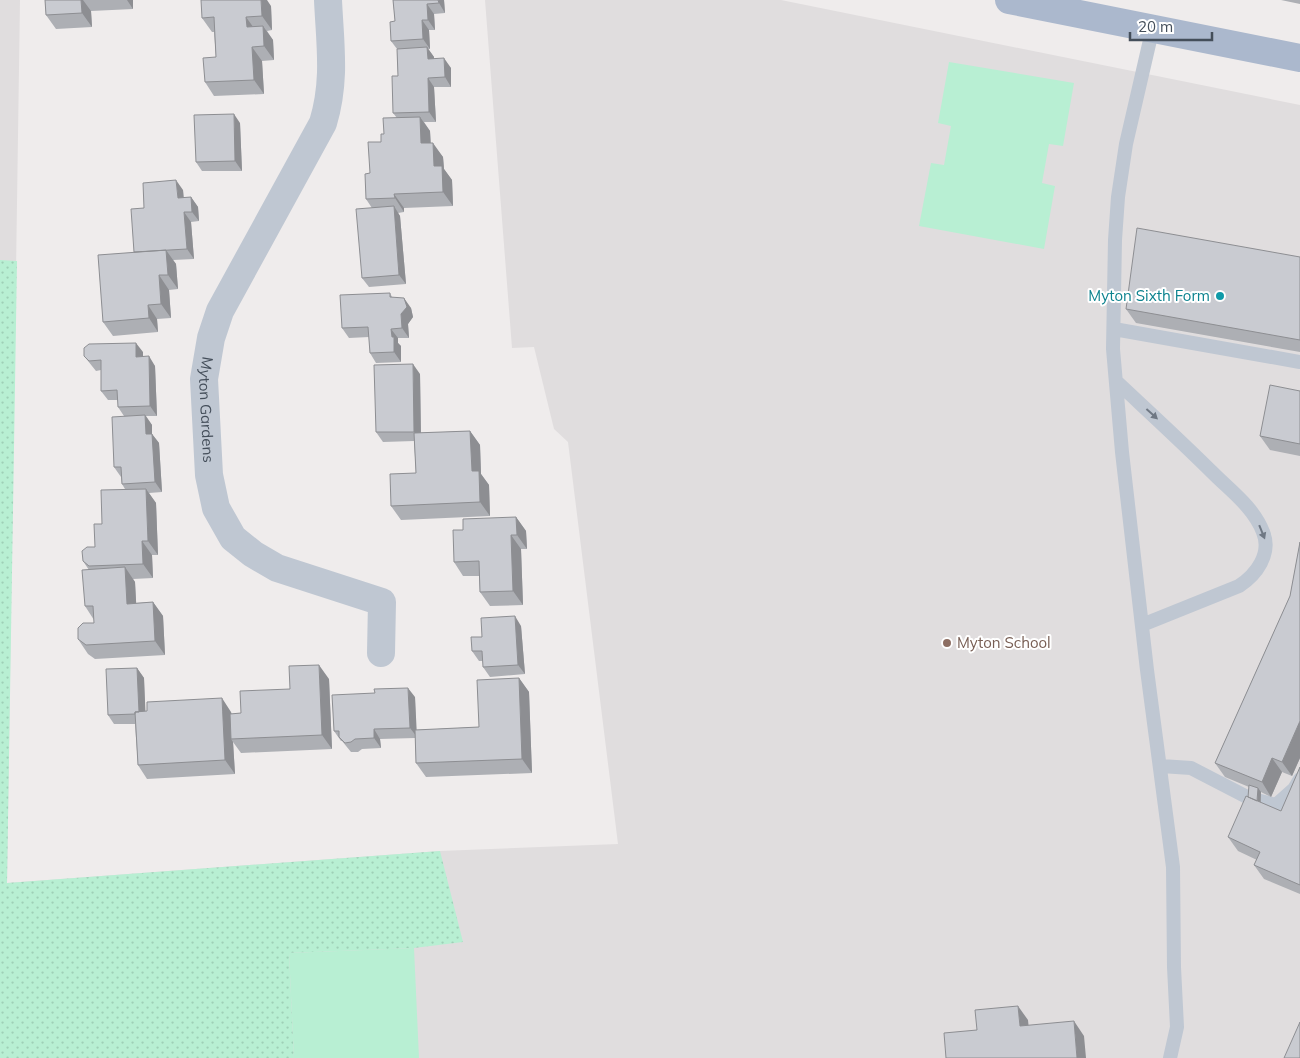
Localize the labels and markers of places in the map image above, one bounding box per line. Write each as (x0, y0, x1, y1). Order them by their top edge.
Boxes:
place label: Myton Sixth Form (1088, 286, 1210, 305)
marker: Myton Sixth Form (1214, 290, 1226, 302)
place label: Myton School (957, 633, 1051, 652)
marker: Myton School (941, 637, 953, 649)

